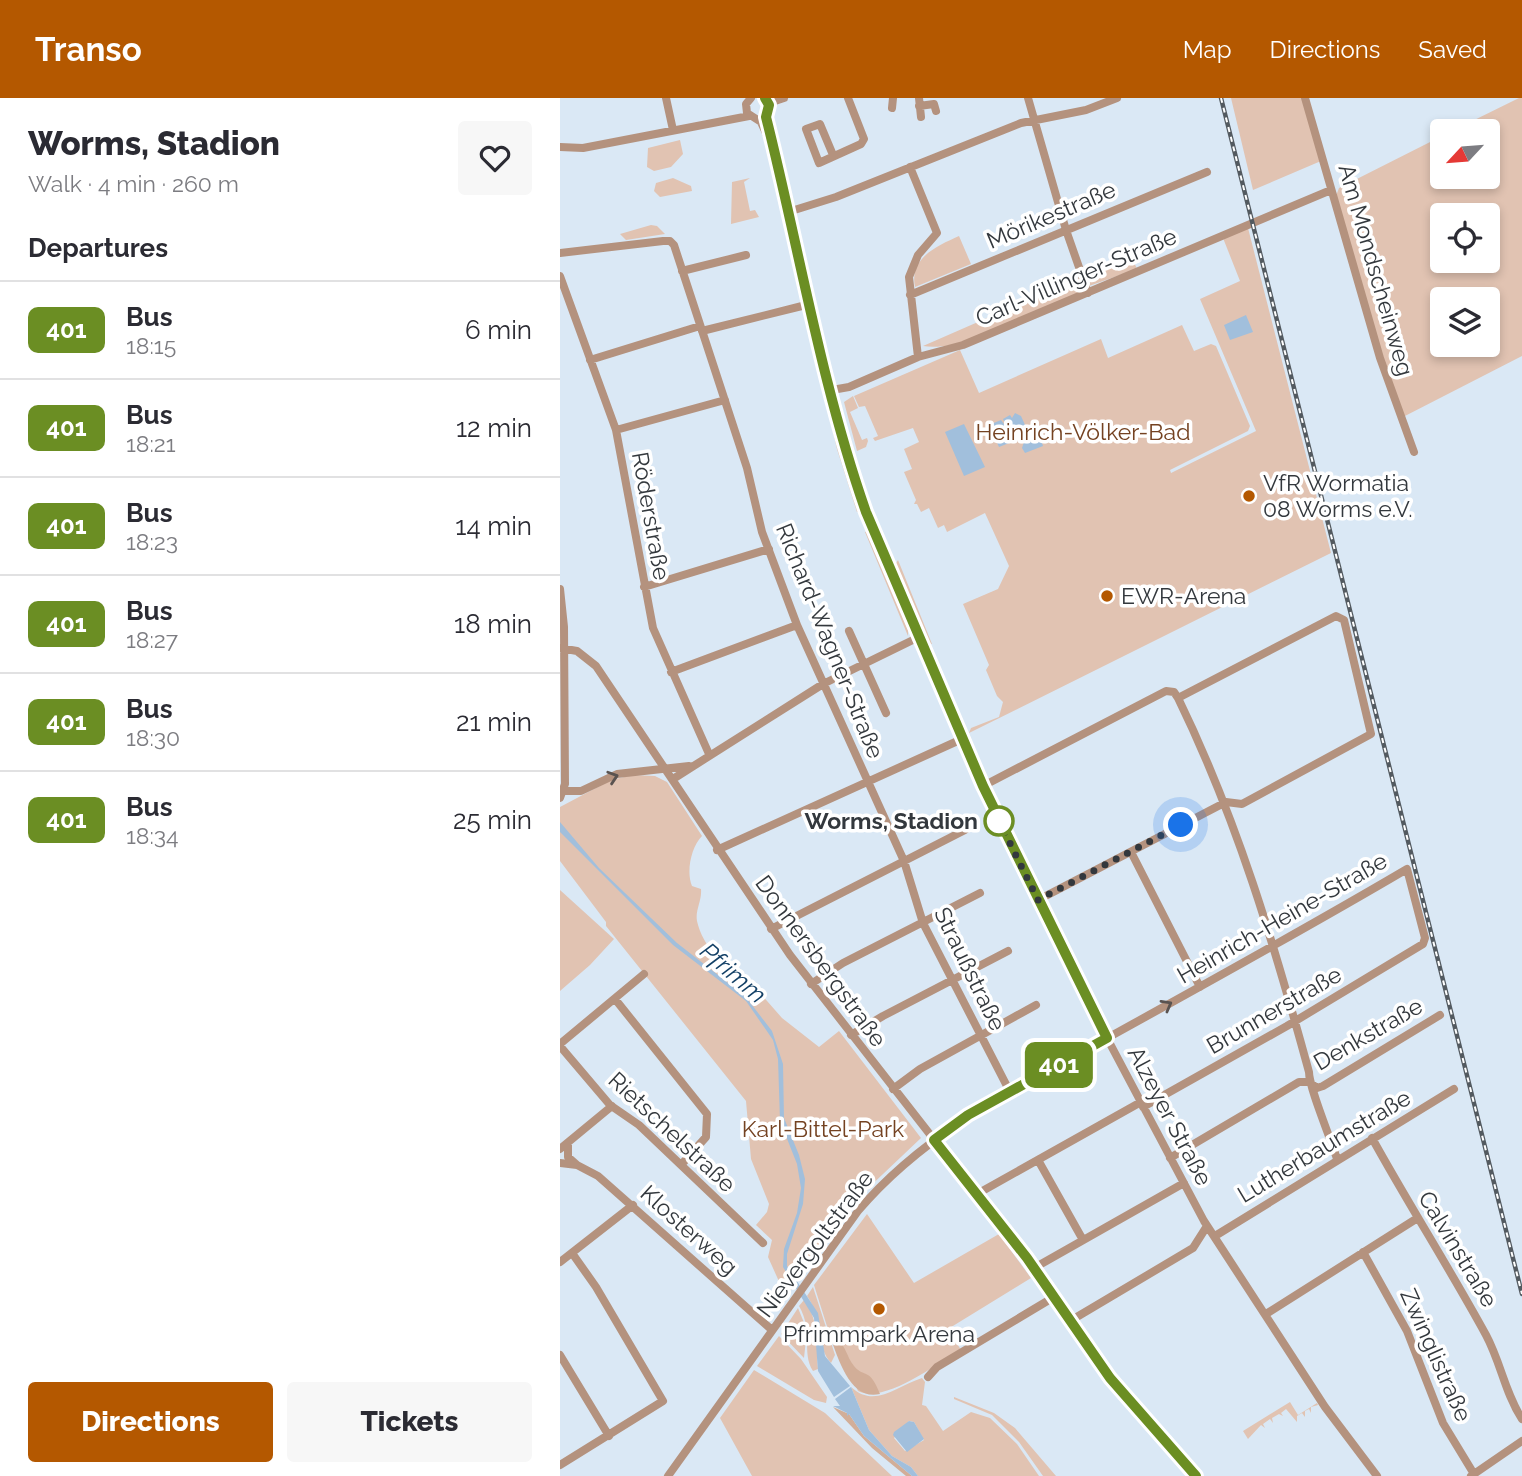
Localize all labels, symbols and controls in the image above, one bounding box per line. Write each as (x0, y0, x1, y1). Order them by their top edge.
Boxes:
text: Transo (35, 30, 142, 69)
text: Map (1183, 35, 1232, 64)
text: Directions (1270, 35, 1380, 64)
text: Saved (1418, 35, 1487, 64)
north arrow (1430, 119, 1500, 189)
map controls (1430, 119, 1500, 357)
button: heart (458, 121, 532, 195)
text: Worms, Stadion (28, 124, 280, 163)
street label: Am Mondscheinweg (1333, 161, 1420, 379)
text: Walk · 4 min · 260 m (28, 170, 239, 197)
street label: Mörikestraße (982, 175, 1119, 254)
button: locate (1430, 203, 1500, 273)
street label: Carl-Villinger-Straße (971, 222, 1180, 331)
text: Departures (28, 233, 168, 263)
button: layers (1430, 287, 1500, 357)
text: Bus (126, 302, 173, 332)
text: 401 (46, 315, 87, 344)
text: 6 min (465, 315, 532, 345)
text: 18:15 (126, 332, 176, 359)
text: Bus (126, 400, 173, 430)
text: 401 (46, 413, 87, 442)
text: 12 min (456, 413, 532, 443)
park label: Heinrich-Völker-Bad (976, 418, 1190, 445)
text: 18:21 (126, 430, 176, 457)
street label: Röderstraße (627, 450, 676, 582)
place label: VfR Wormatia 08 Worms e.V. (1263, 469, 1413, 522)
marker: VfR Wormatia 08 Worms e.V. (1241, 488, 1257, 504)
text: Bus (126, 498, 173, 528)
text: 401 (46, 511, 87, 540)
text: 14 min (455, 511, 532, 541)
street label: Richard-Wagner-Straße (771, 519, 890, 762)
text: 18:23 (126, 528, 178, 555)
place label: EWR-Arena (1121, 582, 1246, 609)
marker: EWR-Arena (1099, 588, 1115, 604)
text: Bus (126, 596, 173, 626)
text: 401 (46, 609, 87, 638)
text: 18 min (454, 609, 532, 639)
text: 18:27 (126, 626, 178, 653)
text: Bus (126, 694, 173, 724)
text: 401 (46, 707, 87, 736)
text: 21 min (456, 707, 532, 737)
text: 18:30 (126, 724, 180, 751)
one-way arrow (607, 770, 619, 785)
text: Bus (126, 792, 173, 822)
text: 401 (46, 805, 87, 834)
text: 25 min (453, 805, 532, 835)
marker: Worms, Stadion (984, 806, 1014, 836)
place label: Worms, Stadion (805, 807, 978, 834)
your location (1163, 807, 1198, 842)
text: 18:34 (126, 822, 179, 849)
street label: Heinrich-Heine-Straße (1172, 846, 1391, 989)
street label: Donnersbergstraße (750, 870, 893, 1052)
street label: Straußstraße (929, 903, 1012, 1035)
water label: Pfrimm (695, 936, 772, 1009)
street label: Brunnerstraße (1202, 960, 1346, 1059)
street label: Denkstraße (1309, 992, 1427, 1076)
one-way arrow (1160, 1000, 1172, 1013)
line badge: 401 (1019, 1042, 1099, 1088)
street label: Alzeyer Straße (1123, 1042, 1218, 1190)
text: 401 (1039, 1050, 1079, 1079)
street label: Rietschelstraße (603, 1066, 741, 1197)
street label: Lutherbaumstraße (1232, 1083, 1415, 1208)
park label: Karl-Bittel-Park (742, 1115, 904, 1142)
street label: Nievergoltstraße (751, 1165, 878, 1322)
street label: Klosterweg (635, 1179, 743, 1280)
street label: Calvinstraße (1413, 1186, 1504, 1312)
street label: Zwinglistraße (1395, 1284, 1478, 1425)
marker: Pfrimmpark Arena (871, 1301, 887, 1317)
place label: Pfrimmpark Arena (783, 1320, 975, 1347)
button: Directions (28, 1382, 273, 1462)
button: Tickets (287, 1382, 532, 1462)

